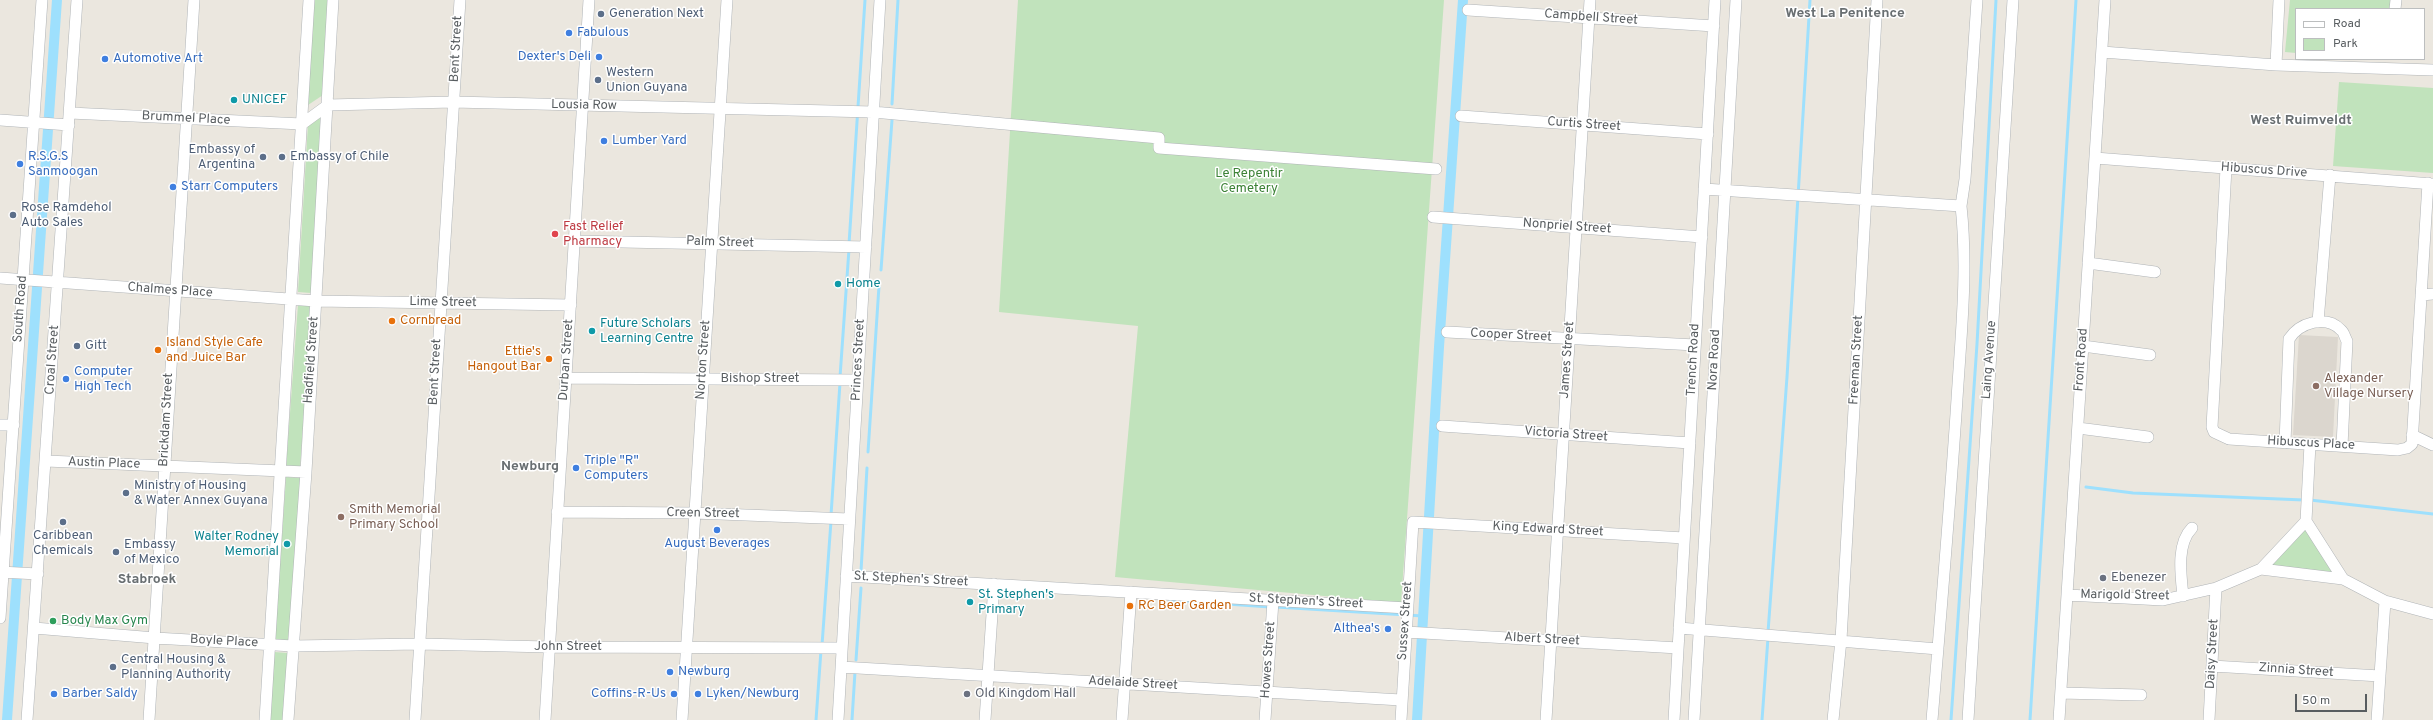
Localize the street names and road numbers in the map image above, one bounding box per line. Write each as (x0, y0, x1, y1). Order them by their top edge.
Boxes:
street label: Campbell Street (1544, 7, 1638, 29)
street label: Bent Street (447, 15, 467, 83)
street label: Lousia Row (551, 98, 617, 114)
street label: Brummel Place (141, 109, 231, 129)
street label: Curtis Street (1547, 115, 1621, 135)
street label: Hibuscus Drive (2220, 160, 2308, 182)
street label: Nonpriel Street (1522, 216, 1612, 238)
street label: Palm Street (686, 234, 754, 252)
street label: South Road (11, 275, 31, 343)
street label: Chalmes Place (127, 280, 213, 302)
street label: Lime Street (409, 295, 477, 311)
street label: Freeman Street (1847, 315, 1867, 405)
street label: Hadfield Street (301, 316, 323, 404)
street label: Princes Street (849, 318, 869, 402)
street label: Durban Street (556, 319, 578, 401)
street label: Norton Street (693, 320, 715, 400)
street label: Laing Avenue (1979, 320, 2001, 400)
street label: James Street (1558, 321, 1578, 399)
street label: Trench Road (1684, 323, 1704, 397)
street label: Croal Street (43, 325, 63, 395)
street label: Cooper Street (1470, 326, 1552, 346)
street label: Front Road (2072, 328, 2092, 392)
street label: Nora Road (1706, 329, 1724, 391)
street label: Bent Street (426, 338, 446, 406)
street label: Bishop Street (721, 371, 799, 387)
street label: Brickdam Street (157, 373, 177, 467)
street label: Victoria Street (1524, 424, 1608, 446)
street label: Hibuscus Place (2267, 434, 2355, 454)
street label: Austin Place (67, 455, 141, 473)
street label: Creen Street (666, 506, 740, 522)
street label: King Edward Street (1492, 519, 1604, 541)
street label: St. Stephen's Street (853, 569, 969, 591)
street label: Sussex Street (1395, 581, 1417, 661)
street label: Marigold Street (2080, 587, 2170, 605)
street label: St. Stephen's Street (1248, 591, 1364, 613)
street label: Daisy Street (2203, 618, 2223, 690)
street label: Howes Street (1259, 621, 1279, 699)
street label: Albert Street (1504, 630, 1580, 650)
street label: Boyle Place (189, 632, 259, 652)
street label: John Street (534, 639, 602, 655)
street label: Zinnia Street (2258, 661, 2334, 681)
street label: Adelaide Street (1088, 674, 1178, 694)

